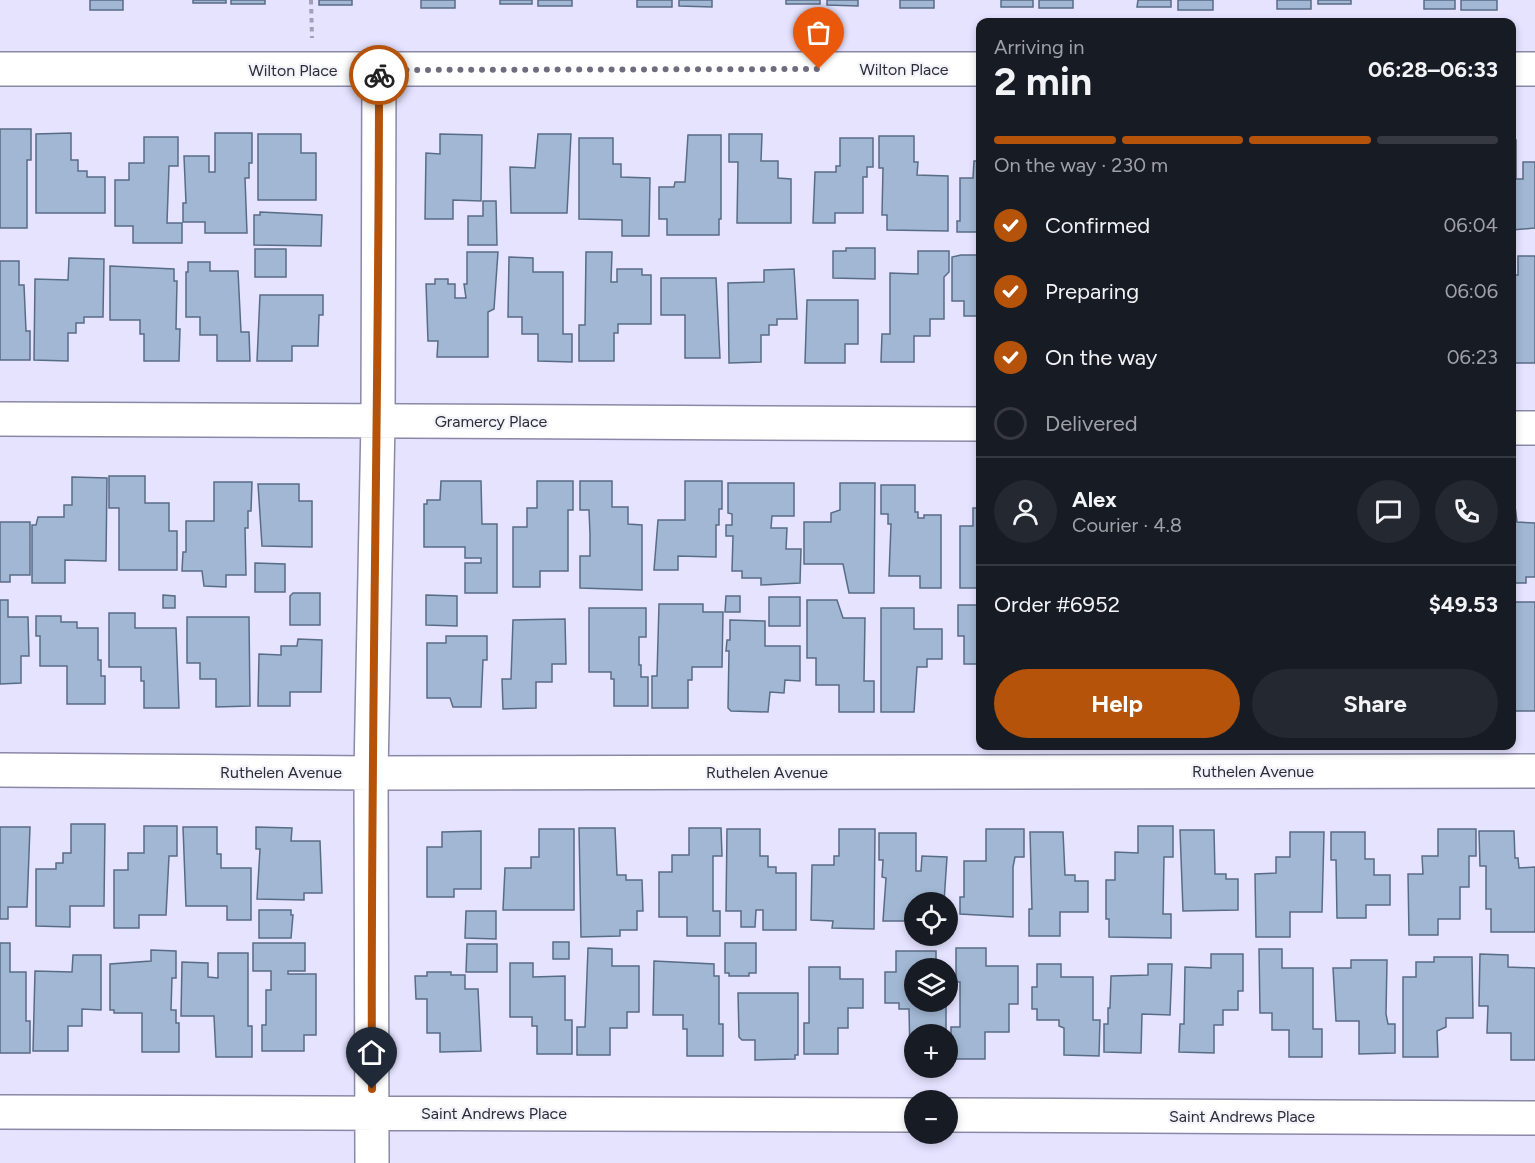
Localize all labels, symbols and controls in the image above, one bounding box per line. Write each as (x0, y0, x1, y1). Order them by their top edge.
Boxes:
pin (793, 7, 844, 69)
icon: bag (802, 16, 835, 49)
text: Arriving in (994, 35, 1084, 59)
courier (349, 45, 409, 105)
text: 06:28–06:33 (1368, 56, 1498, 83)
text: 2 min (994, 58, 1092, 105)
icon: bike (363, 59, 396, 92)
street label: Wilton Place (859, 60, 949, 79)
street label: Wilton Place (248, 61, 338, 80)
text: On the way · 230 m (994, 153, 1168, 177)
icon: check (994, 209, 1027, 242)
text: Confirmed (1045, 212, 1150, 239)
text: 06:04 (1444, 213, 1498, 237)
icon: check (994, 275, 1027, 308)
text: Preparing (1045, 278, 1139, 305)
text: 06:06 (1445, 279, 1498, 303)
icon: check (994, 341, 1027, 374)
text: On the way (1045, 344, 1157, 371)
text: 06:23 (1447, 345, 1498, 369)
text: Delivered (1045, 410, 1138, 437)
street label: Gramercy Place (435, 412, 548, 431)
button: person (994, 480, 1057, 543)
button: chat (1357, 480, 1420, 543)
button: phone (1435, 480, 1498, 543)
text: Alex (1072, 486, 1117, 513)
text: Courier · 4.8 (1072, 513, 1182, 537)
text: Order #6952 (994, 591, 1120, 618)
text: $49.53 (1429, 591, 1498, 618)
button: Help (994, 669, 1240, 738)
button: Share (1252, 669, 1498, 738)
street label: Ruthelen Avenue (1192, 762, 1314, 781)
street label: Ruthelen Avenue (220, 763, 342, 782)
street label: Ruthelen Avenue (706, 763, 828, 782)
map controls (904, 892, 958, 1144)
button: locate (904, 892, 958, 946)
button: layers (904, 958, 958, 1012)
button: + (904, 1024, 958, 1078)
pin (346, 1027, 397, 1089)
icon: home (355, 1036, 388, 1069)
button: − (904, 1090, 958, 1144)
street label: Saint Andrews Place (421, 1104, 567, 1123)
street label: Saint Andrews Place (1169, 1107, 1315, 1126)

